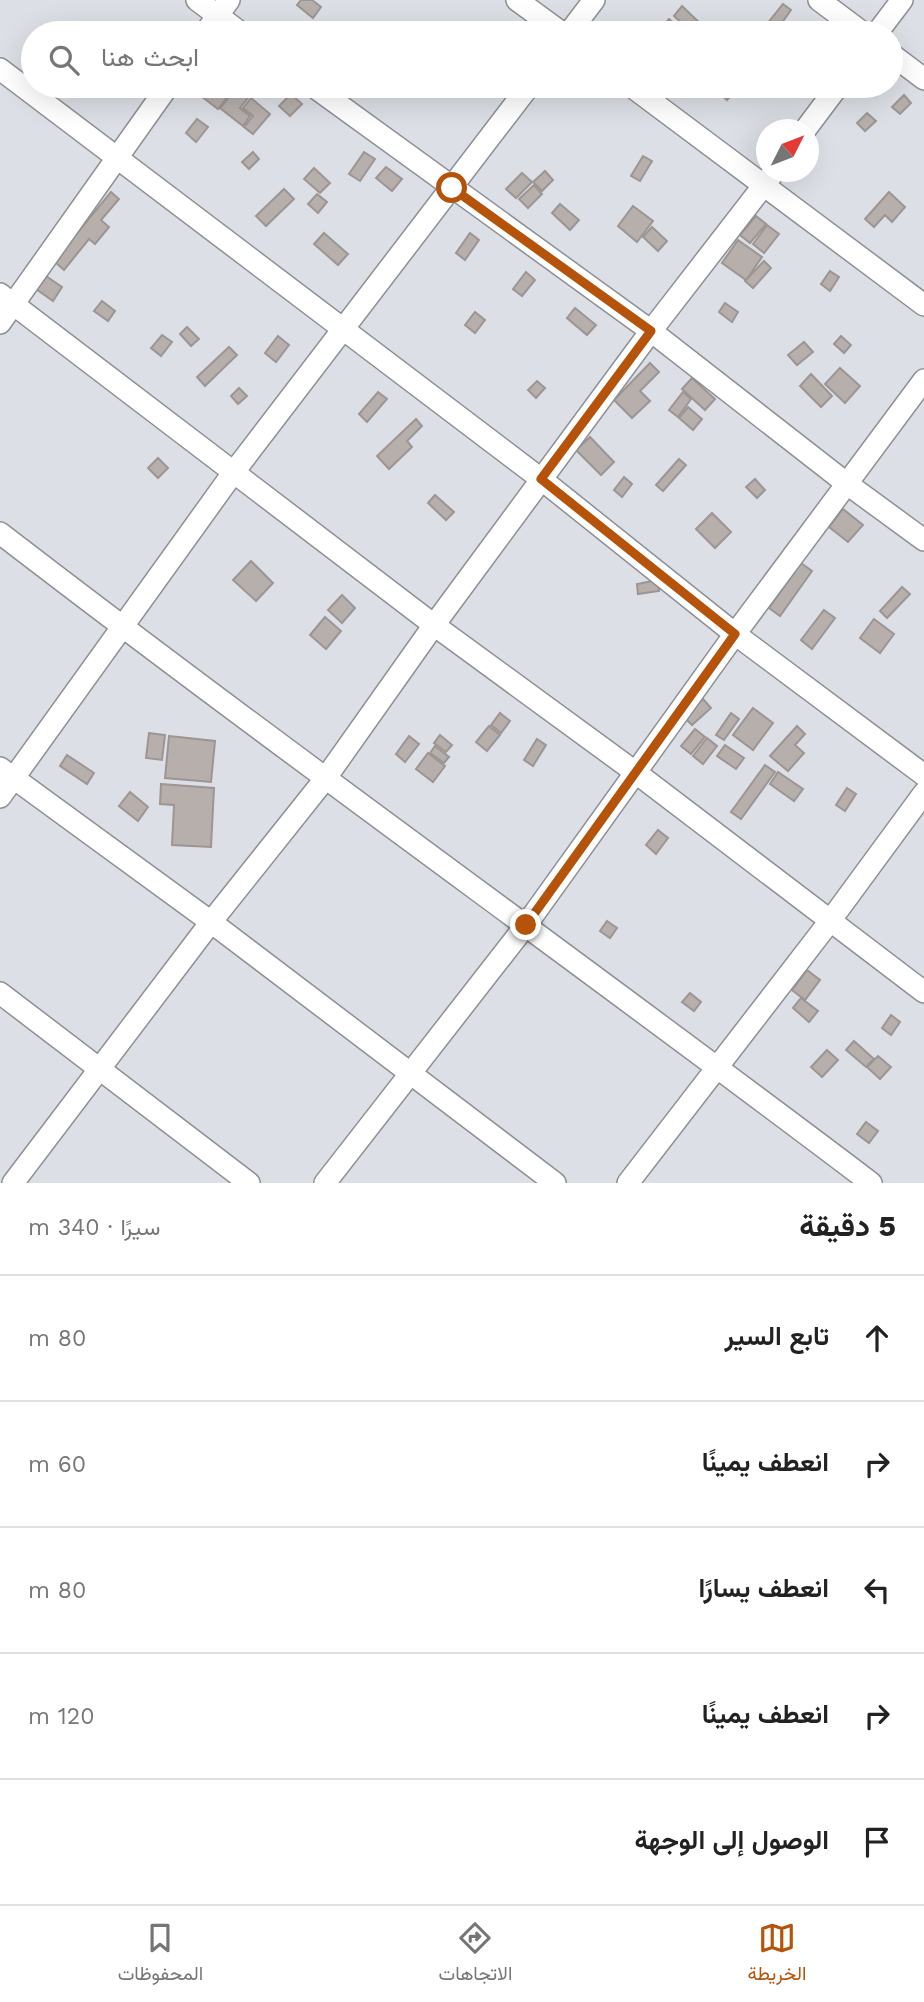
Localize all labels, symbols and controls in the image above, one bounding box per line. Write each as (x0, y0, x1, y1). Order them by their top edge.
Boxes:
search box (21, 21, 903, 98)
icon: search (45, 41, 83, 79)
text: ابحث هنا (101, 42, 199, 72)
north arrow (756, 119, 819, 182)
route start (436, 172, 467, 203)
route end (510, 909, 541, 940)
text: 5 دقيقة (799, 1208, 896, 1243)
text: سيرًا · 340 m (28, 1214, 160, 1241)
icon: ahead (858, 1319, 896, 1357)
text: تابع السير (725, 1321, 829, 1351)
text: 80 m (28, 1325, 86, 1352)
icon: right (858, 1445, 896, 1483)
text: انعطف يمينًا (702, 1447, 829, 1477)
text: 60 m (28, 1451, 86, 1478)
icon: left (858, 1571, 896, 1609)
text: انعطف يسارًا (699, 1573, 829, 1603)
text: 80 m (28, 1577, 86, 1604)
icon: right (858, 1697, 896, 1735)
text: انعطف يمينًا (702, 1699, 829, 1729)
text: 120 m (28, 1703, 94, 1730)
icon: arrive (858, 1823, 896, 1861)
text: الوصول إلى الوجهة (634, 1825, 829, 1855)
tab: المحفوظات (118, 1919, 203, 1990)
tab: الاتجاهات (439, 1919, 512, 1990)
tab: الخريطة (748, 1919, 806, 1990)

